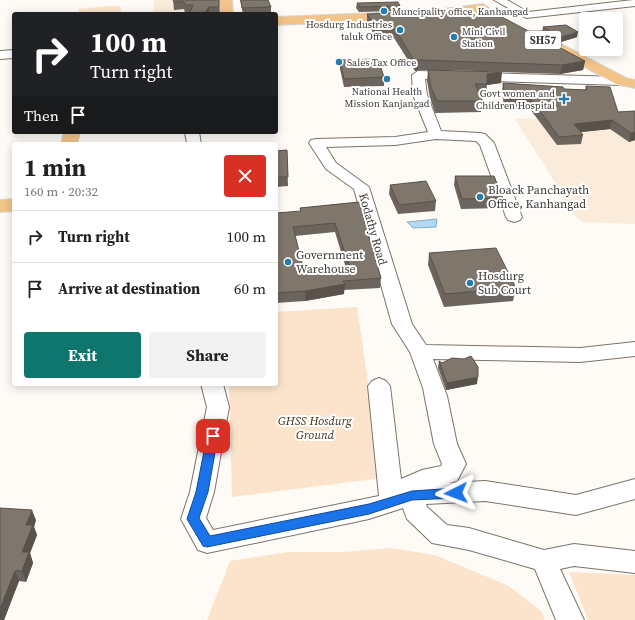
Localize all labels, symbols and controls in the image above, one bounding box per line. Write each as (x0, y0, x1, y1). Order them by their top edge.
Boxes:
place label: Muncipality office, Kanhangad (392, 5, 529, 18)
marker: Muncipality office, Kanhangad (379, 6, 389, 16)
map controls (579, 12, 623, 56)
button: search (579, 12, 623, 56)
place label: Hosdurg Industries taluk Office (306, 18, 392, 43)
text: 100 m (90, 23, 167, 61)
marker: Hosdurg Industries taluk Office (395, 25, 405, 35)
place label: Mini Civil Station (462, 25, 506, 50)
icon: right (24, 28, 76, 80)
road number: SH57 (525, 31, 561, 49)
marker: Mini Civil Station (449, 32, 459, 42)
place label: Sales Tax Office (347, 56, 416, 69)
marker: Sales Tax Office (334, 57, 344, 67)
text: Turn right (90, 59, 172, 84)
marker: National Health Mission Kanjangad (382, 74, 392, 84)
place label: National Health Mission Kanjangad (345, 85, 430, 110)
place label: Govt women and Children Hospital (476, 87, 555, 112)
marker: Govt women and Children Hospital (558, 93, 570, 105)
icon: arrive (67, 104, 89, 126)
text: Then (24, 105, 59, 126)
text: 1 min (24, 151, 86, 184)
button: close (224, 155, 266, 197)
place label: Bloack Panchayath Office, Kanhangad (488, 182, 589, 212)
text: 160 m · 20:32 (24, 183, 98, 200)
street label: Kodathy Road (355, 191, 391, 267)
marker: Bloack Panchayath Office, Kanhangad (475, 192, 485, 202)
icon: right (24, 226, 46, 248)
text: Turn right (58, 226, 130, 247)
text: 100 m (226, 226, 266, 247)
place label: Government Warehouse (296, 247, 363, 277)
marker: Government Warehouse (283, 257, 293, 267)
place label: Hosdurg Sub Court (478, 268, 531, 298)
icon: arrive (24, 278, 46, 300)
text: Arrive at destination (58, 278, 200, 299)
text: 60 m (234, 278, 266, 299)
marker: Hosdurg Sub Court (465, 278, 475, 288)
button: Exit (24, 332, 141, 378)
button: Share (149, 332, 266, 378)
park label: GHSS Hosdurg Ground (278, 413, 353, 443)
pin (196, 419, 230, 453)
icon: arrive (202, 425, 224, 447)
position arrow (435, 472, 477, 514)

